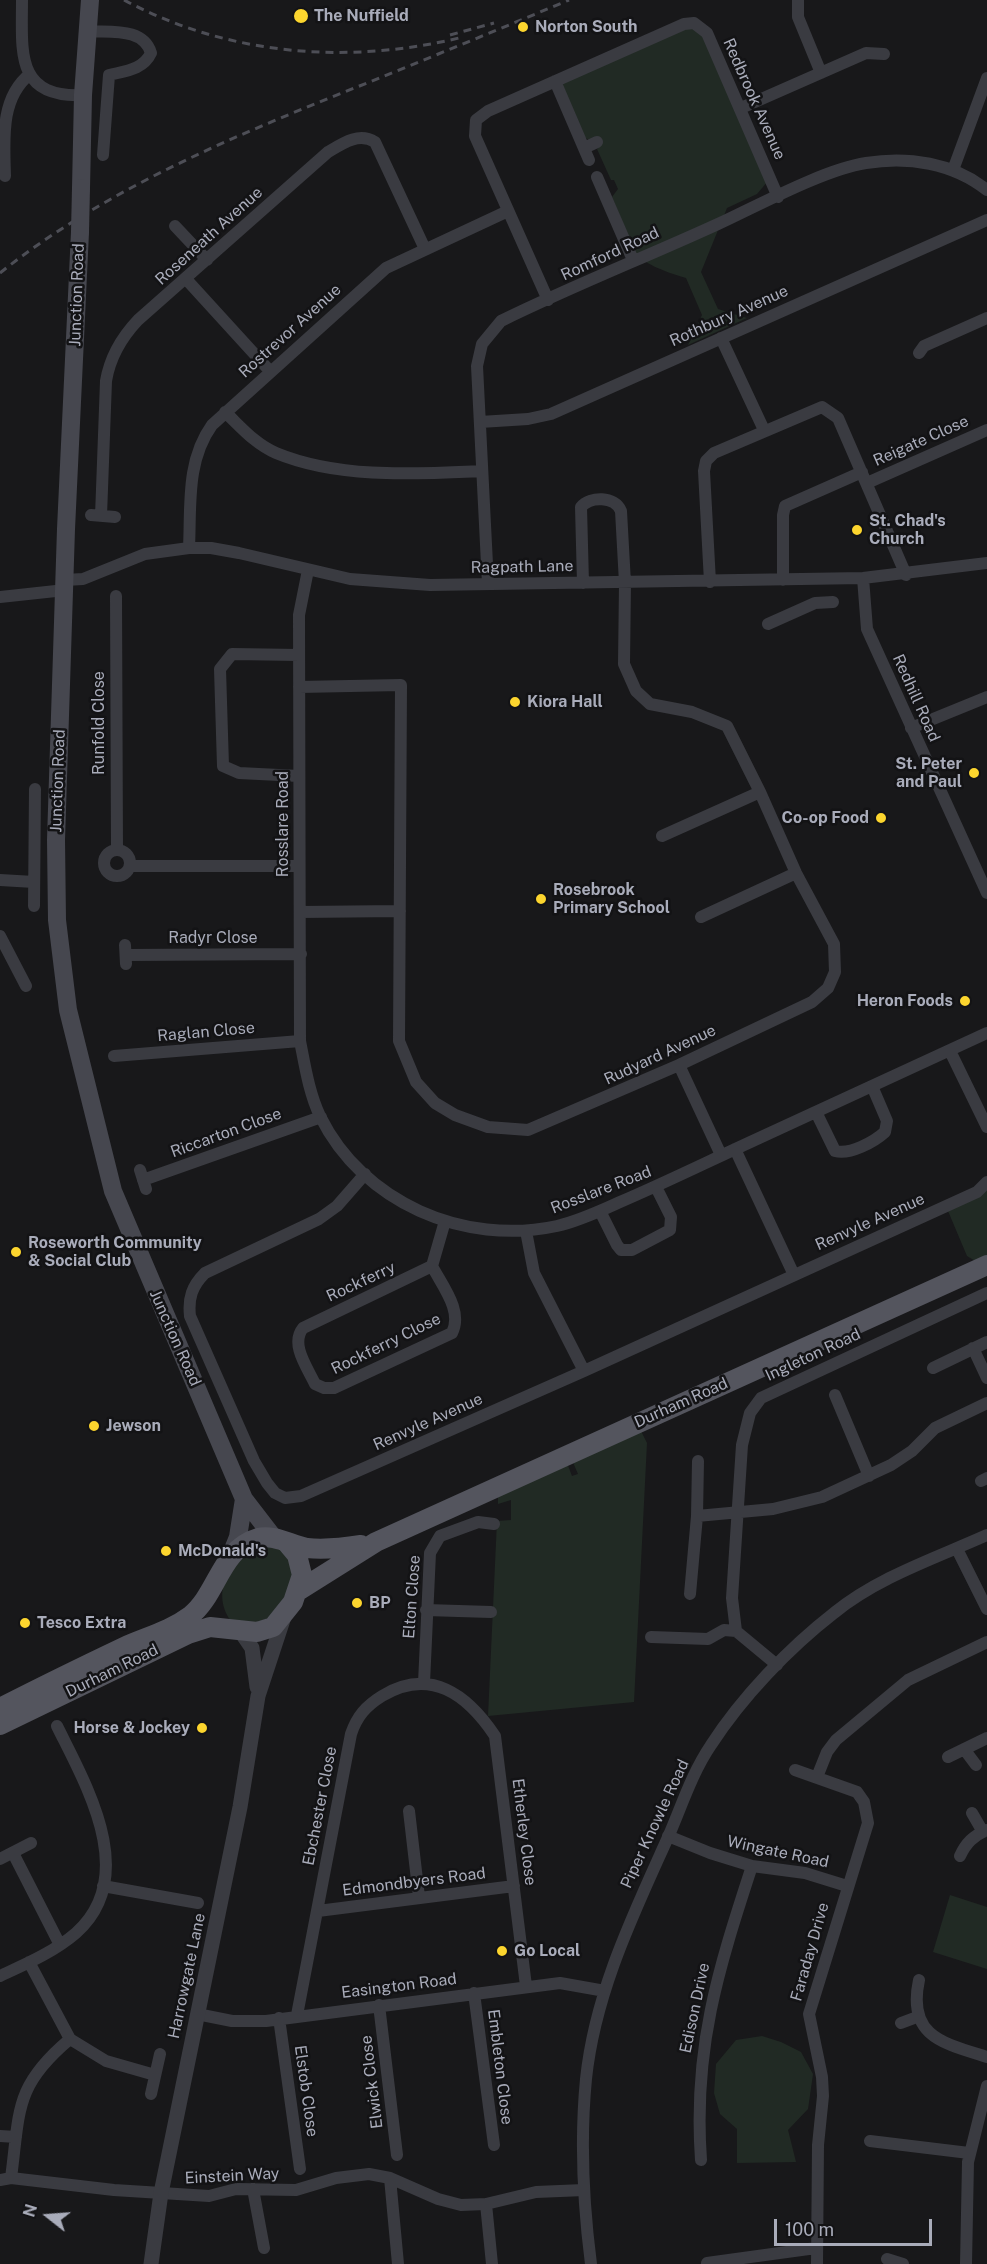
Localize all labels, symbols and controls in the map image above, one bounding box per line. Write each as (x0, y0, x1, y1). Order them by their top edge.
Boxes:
place label: The Nuffield (314, 6, 409, 26)
marker: The Nuffield (292, 7, 310, 25)
place label: Norton South (535, 17, 638, 37)
marker: Norton South (516, 20, 530, 34)
street label: Redbrook Avenue (719, 35, 789, 163)
street label: Roseneath Avenue (151, 183, 267, 289)
street label: Romford Road (558, 223, 662, 285)
street label: Junction Road (66, 243, 88, 347)
street label: Rostrevor Avenue (235, 280, 345, 382)
street label: Rothbury Avenue (667, 281, 791, 351)
street label: Reigate Close (870, 411, 972, 471)
place label: St. Chad's Church (869, 511, 946, 549)
marker: St. Chad's Church (850, 523, 864, 537)
street label: Ragpath Lane (470, 557, 574, 577)
street label: Redhill Road (888, 651, 944, 745)
street label: Runfold Close (89, 671, 109, 775)
place label: Kiora Hall (527, 692, 603, 712)
marker: Kiora Hall (508, 695, 522, 709)
street label: Junction Road (47, 729, 69, 833)
place label: St. Peter and Paul (895, 754, 962, 792)
marker: St. Peter and Paul (967, 766, 981, 780)
street label: Rosslare Road (273, 771, 293, 877)
place label: Co-op Food (781, 808, 869, 828)
marker: Co-op Food (874, 811, 888, 825)
place label: Rosebrook Primary School (553, 880, 670, 918)
marker: Rosebrook Primary School (534, 892, 548, 906)
street label: Radyr Close (168, 928, 258, 948)
place label: Heron Foods (857, 991, 953, 1011)
marker: Heron Foods (958, 994, 972, 1008)
street label: Raglan Close (156, 1018, 256, 1046)
street label: Rudyard Avenue (601, 1021, 719, 1089)
street label: Riccarton Close (168, 1104, 284, 1162)
street label: Rosslare Road (548, 1162, 654, 1218)
street label: Renvyle Avenue (812, 1189, 928, 1255)
place label: Roseworth Community & Social Club (28, 1233, 202, 1271)
marker: Roseworth Community & Social Club (9, 1245, 23, 1259)
street label: Rockferry (323, 1258, 399, 1306)
street label: Junction Road (145, 1287, 205, 1389)
street label: Rockferry Close (328, 1309, 444, 1379)
street label: Ingleton Road (762, 1325, 864, 1385)
street label: Durham Road (631, 1374, 731, 1432)
street label: Renvyle Avenue (370, 1389, 486, 1455)
place label: Jewson (106, 1416, 161, 1436)
marker: Jewson (87, 1419, 101, 1433)
place label: McDonald's (178, 1541, 266, 1561)
marker: McDonald's (159, 1544, 173, 1558)
street label: Elton Close (400, 1555, 424, 1639)
place label: BP (369, 1593, 391, 1613)
marker: BP (350, 1596, 364, 1610)
place label: Tesco Extra (37, 1613, 126, 1633)
marker: Tesco Extra (18, 1616, 32, 1630)
street label: Durham Road (63, 1640, 161, 1702)
place label: Horse & Jockey (74, 1718, 190, 1738)
marker: Horse & Jockey (195, 1721, 209, 1735)
street label: Ebchester Close (299, 1745, 341, 1867)
street label: Piper Knowle Road (617, 1757, 693, 1891)
street label: Etherley Close (508, 1777, 540, 1887)
street label: Wingate Road (725, 1832, 831, 1872)
street label: Edmondbyers Road (341, 1864, 487, 1900)
street label: Faraday Drive (787, 1900, 833, 2004)
street label: Harrowgate Lane (164, 1911, 210, 2041)
place label: Go Local (514, 1941, 580, 1961)
marker: Go Local (495, 1944, 509, 1958)
street label: Edison Drive (676, 1961, 714, 2055)
street label: Easington Road (340, 1969, 458, 2003)
street label: Embleton Close (483, 2008, 517, 2126)
street label: Elwick Close (357, 2034, 387, 2130)
street label: Elstob Close (290, 2044, 322, 2138)
street label: Einstein Way (184, 2164, 280, 2188)
north arrow (18, 2186, 78, 2246)
text: N (19, 2202, 41, 2219)
scale bar (777, 2207, 934, 2245)
text: 100 m (785, 2219, 834, 2240)

